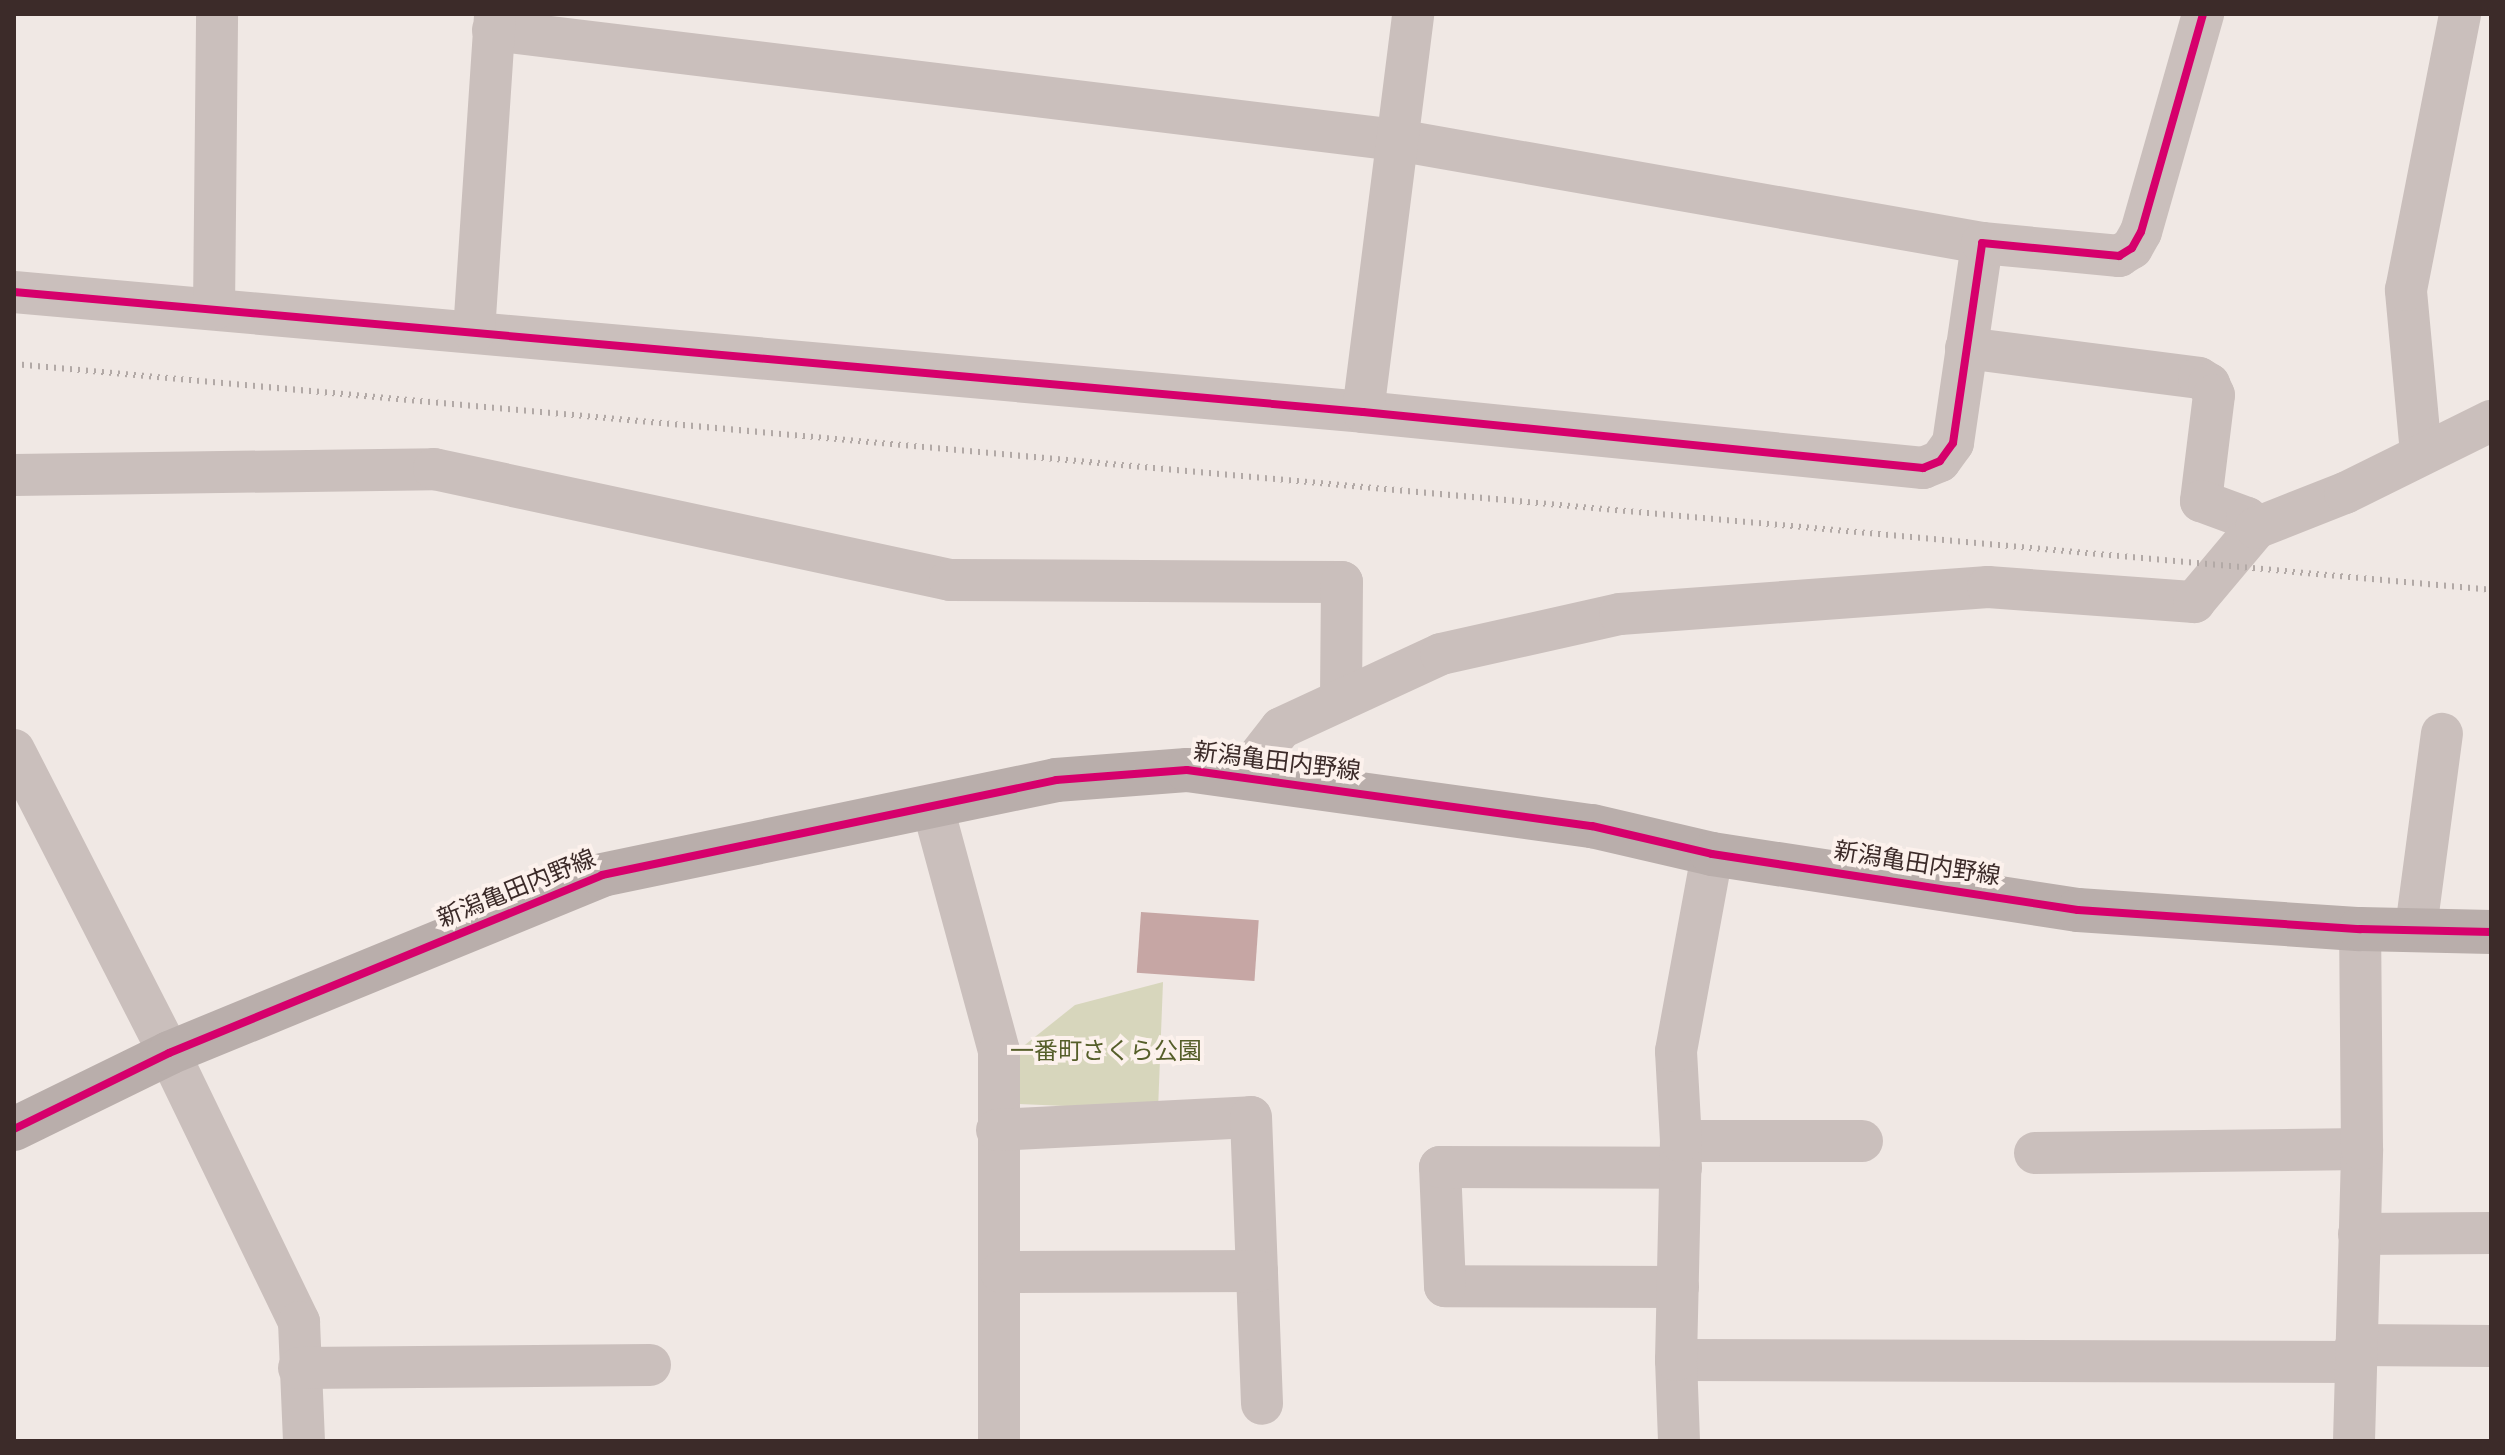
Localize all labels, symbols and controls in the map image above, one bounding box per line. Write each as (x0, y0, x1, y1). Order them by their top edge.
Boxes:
street label: 新潟亀田内野線 (1192, 738, 1362, 788)
street label: 新潟亀田内野線 (1832, 838, 2002, 892)
street label: 新潟亀田内野線 (434, 845, 600, 935)
park label: 一番町さくら公園 (1010, 1039, 1202, 1067)

